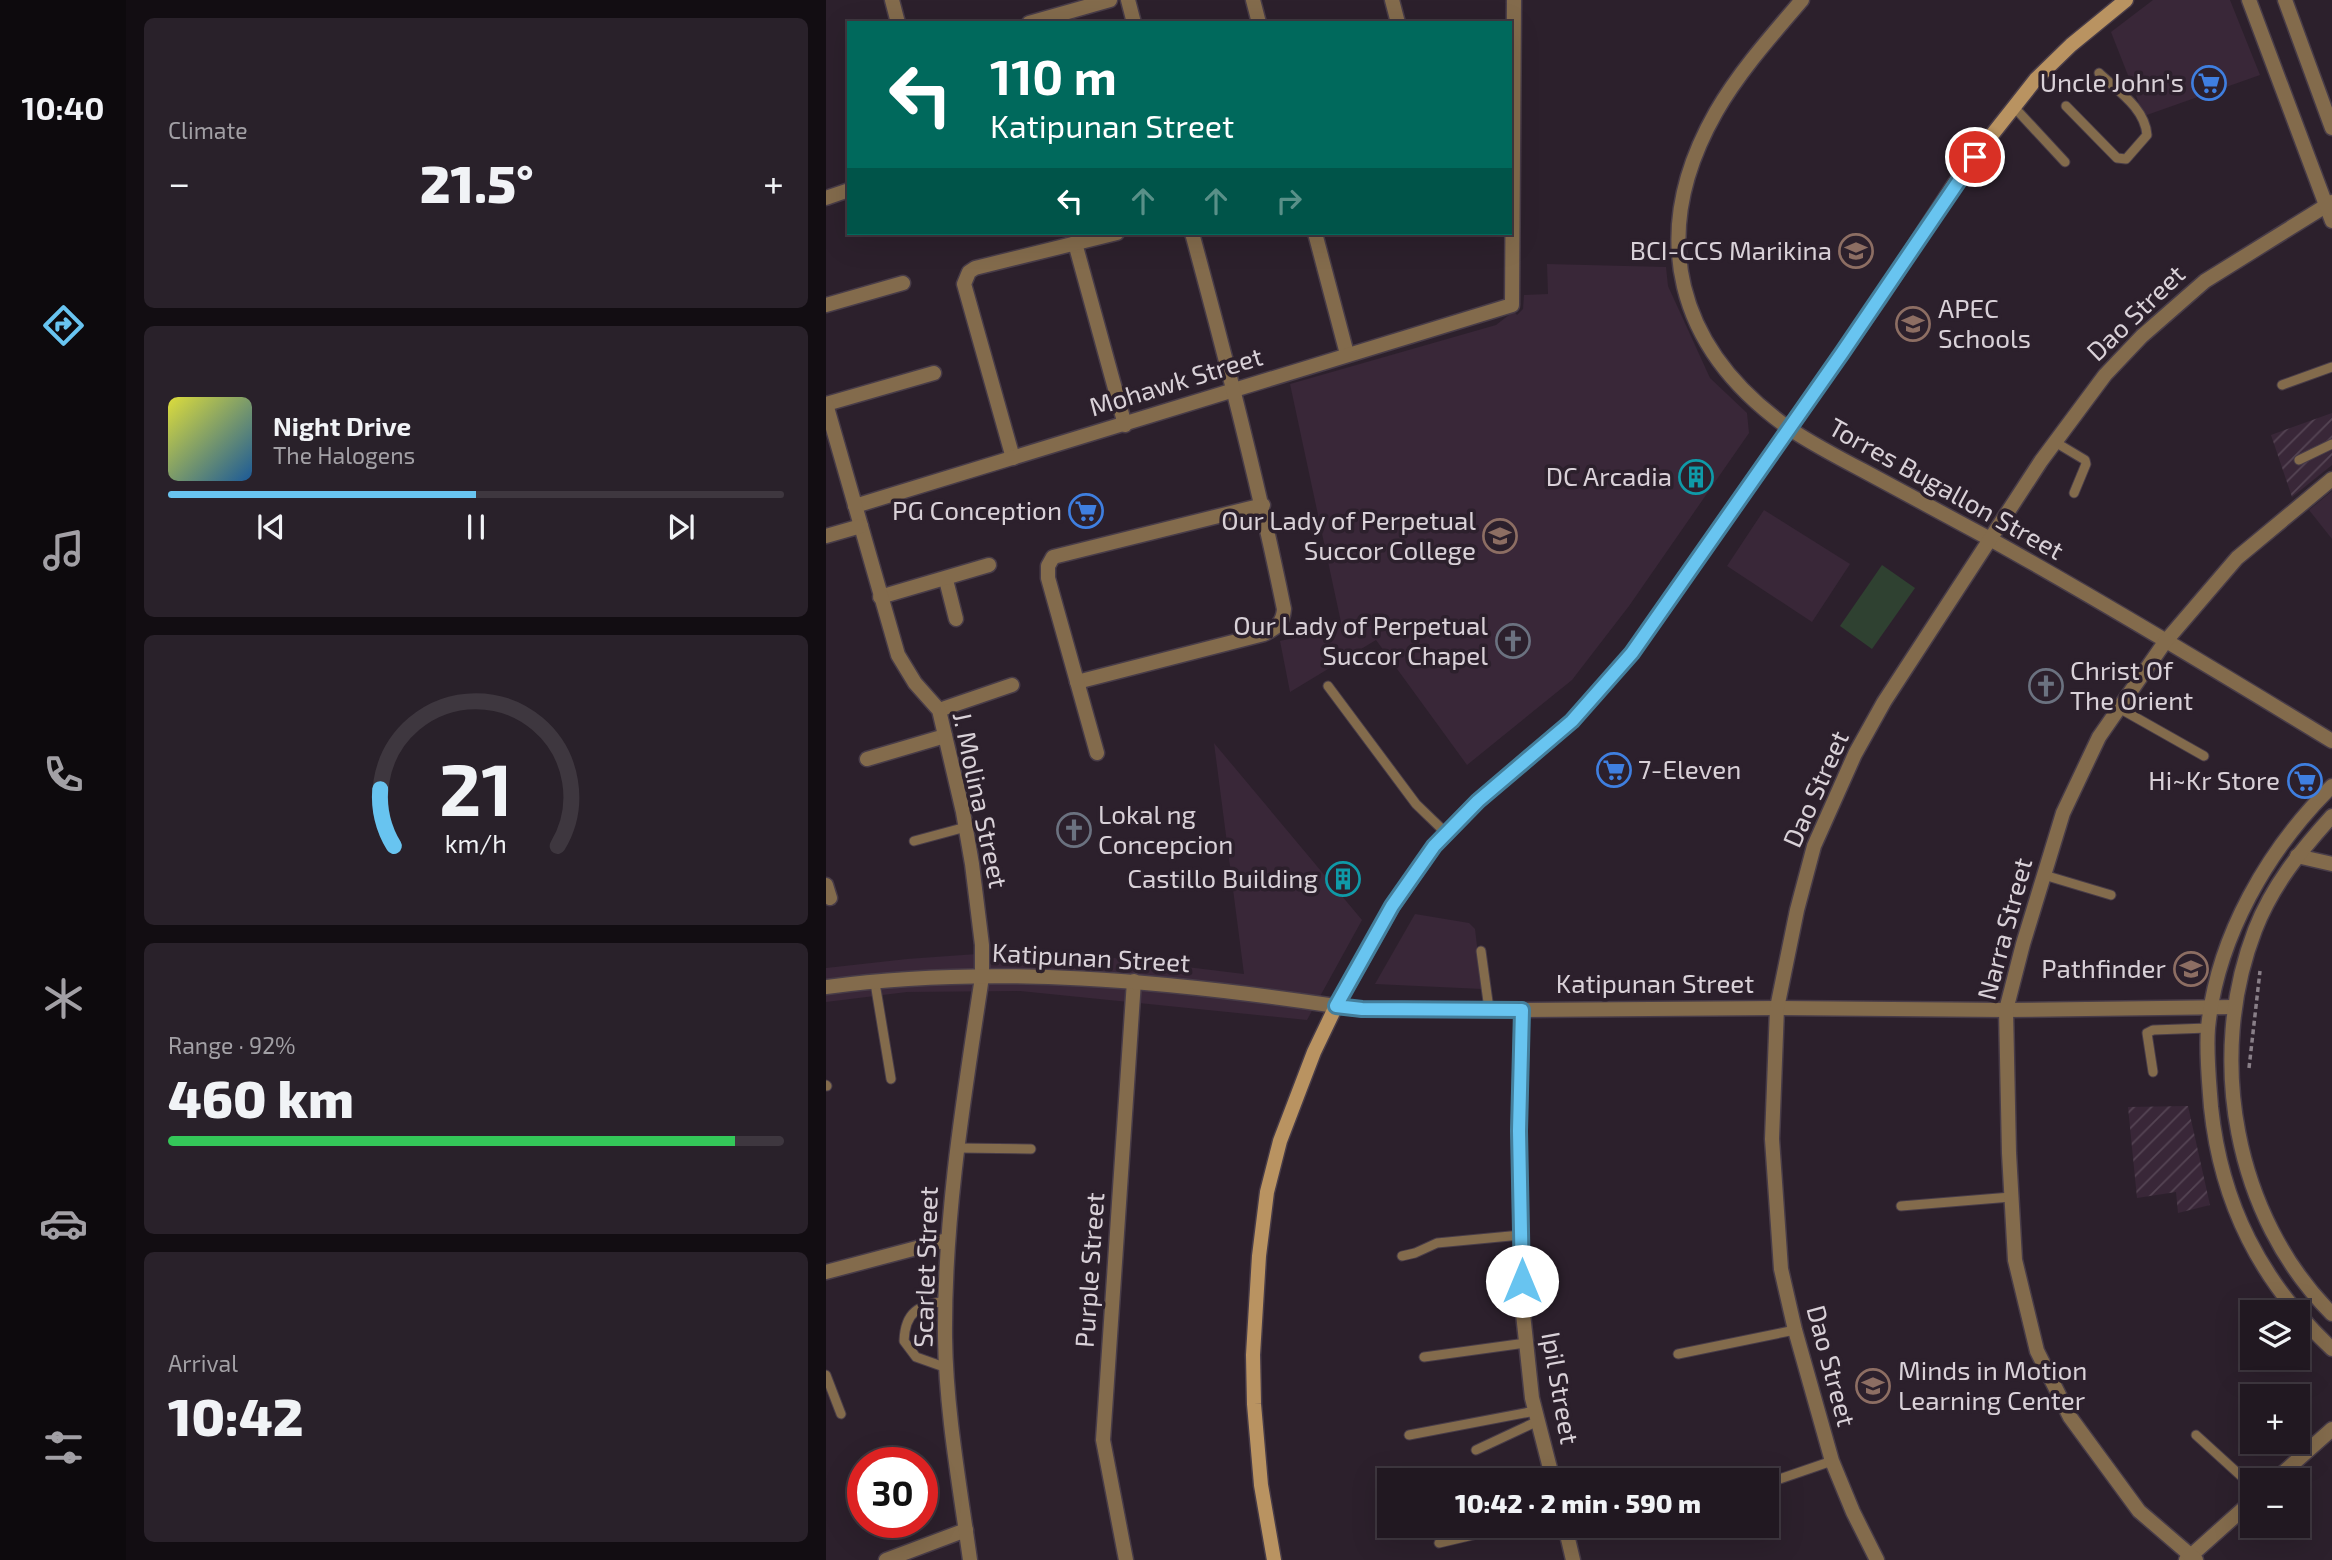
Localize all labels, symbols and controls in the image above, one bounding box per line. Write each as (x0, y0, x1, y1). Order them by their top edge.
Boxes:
text: 110 m (990, 46, 1117, 105)
icon: left (875, 49, 966, 140)
supermarket icon: Uncle John's (2190, 64, 2228, 102)
place label: Uncle John's (2040, 66, 2184, 97)
text: 10:40 (22, 88, 104, 126)
text: Katipunan Street (990, 106, 1234, 144)
text: Climate (168, 116, 248, 144)
pin (1945, 127, 2005, 187)
icon: arrive (1956, 138, 1994, 176)
text: 21.5° (420, 151, 534, 213)
text: − (168, 159, 190, 205)
text: + (763, 159, 784, 205)
icon: left (1051, 182, 1089, 220)
icon: ahead (1124, 182, 1162, 220)
icon: ahead (1197, 182, 1235, 220)
icon: right (1270, 182, 1308, 220)
school or university icon: BCI-CCS Marikina (1837, 232, 1875, 270)
place label: BCI-CCS Marikina (1630, 234, 1832, 265)
street label: Dao Street (2079, 258, 2191, 366)
place label: APEC Schools (1938, 292, 2031, 353)
icon: directions (39, 301, 88, 350)
school or university icon: APEC Schools (1894, 305, 1932, 343)
street label: Mohawk Street (1085, 339, 1266, 422)
text: Night Drive (273, 410, 411, 441)
street label: Torres Bugallon Street (1824, 410, 2070, 565)
text: The Halogens (273, 441, 415, 469)
building icon: DC Arcadia (1677, 458, 1715, 496)
place label: DC Arcadia (1546, 460, 1672, 491)
supermarket icon: PG Conception (1067, 492, 1105, 530)
place label: PG Conception (892, 494, 1062, 525)
place label: Our Lady of Perpetual Succor College (1221, 504, 1476, 565)
icon: previous (252, 508, 290, 546)
icon: pause (457, 508, 495, 546)
icon: next (662, 508, 700, 546)
school or university icon: Our Lady of Perpetual Succor College (1481, 517, 1519, 555)
icon: music (39, 526, 88, 575)
place label: Our Lady of Perpetual Succor Chapel (1233, 609, 1488, 670)
church icon: Our Lady of Perpetual Succor Chapel (1494, 622, 1532, 660)
place label: Christ Of The Orient (2070, 654, 2193, 715)
church icon: Christ Of The Orient (2027, 667, 2065, 705)
street label: J. Molina Street (948, 709, 1015, 891)
street label: Dao Street (1775, 725, 1854, 851)
text: 21 (439, 743, 513, 831)
icon: phone (39, 750, 88, 799)
supermarket icon: 7-Eleven (1595, 751, 1633, 789)
place label: 7-Eleven (1638, 753, 1741, 784)
supermarket icon: Hi~Kr Store (2286, 762, 2324, 800)
place label: Hi~Kr Store (2148, 764, 2280, 795)
place label: Lokal ng Concepcion (1098, 798, 1233, 859)
church icon: Lokal ng Concepcion (1055, 811, 1093, 849)
text: km/h (445, 828, 507, 858)
street label: Narra Street (1970, 854, 2037, 1003)
building icon: Castillo Building (1324, 860, 1362, 898)
place label: Castillo Building (1127, 862, 1318, 893)
street label: Katipunan Street (991, 936, 1191, 977)
school or university icon: Pathfinder (2172, 950, 2210, 988)
place label: Pathfinder (2041, 952, 2166, 983)
street label: Katipunan Street (1556, 967, 1754, 998)
icon: climate (39, 974, 88, 1023)
text: Range · 92% (168, 1031, 296, 1059)
text: 460 km (168, 1066, 354, 1128)
street label: Scarlet Street (906, 1186, 943, 1348)
street label: Purple Street (1068, 1191, 1109, 1348)
icon: car (39, 1199, 88, 1248)
position arrow (1485, 1244, 1559, 1318)
map controls (2240, 1300, 2310, 1538)
button: layers (2240, 1300, 2310, 1370)
street label: Dao Street (1801, 1302, 1864, 1430)
street label: Ipil Street (1536, 1329, 1587, 1446)
text: Arrival (168, 1349, 238, 1377)
place label: Minds in Motion Learning Center (1898, 1354, 2087, 1415)
school or university icon: Minds in Motion Learning Center (1854, 1367, 1892, 1405)
text: 10:42 (168, 1384, 303, 1446)
button: + (2240, 1384, 2310, 1454)
icon: filters (39, 1423, 88, 1472)
speed limit sign: 30 (847, 1447, 938, 1538)
button: − (2240, 1468, 2310, 1538)
text: 10:42 · 2 min · 590 m (1455, 1487, 1701, 1518)

